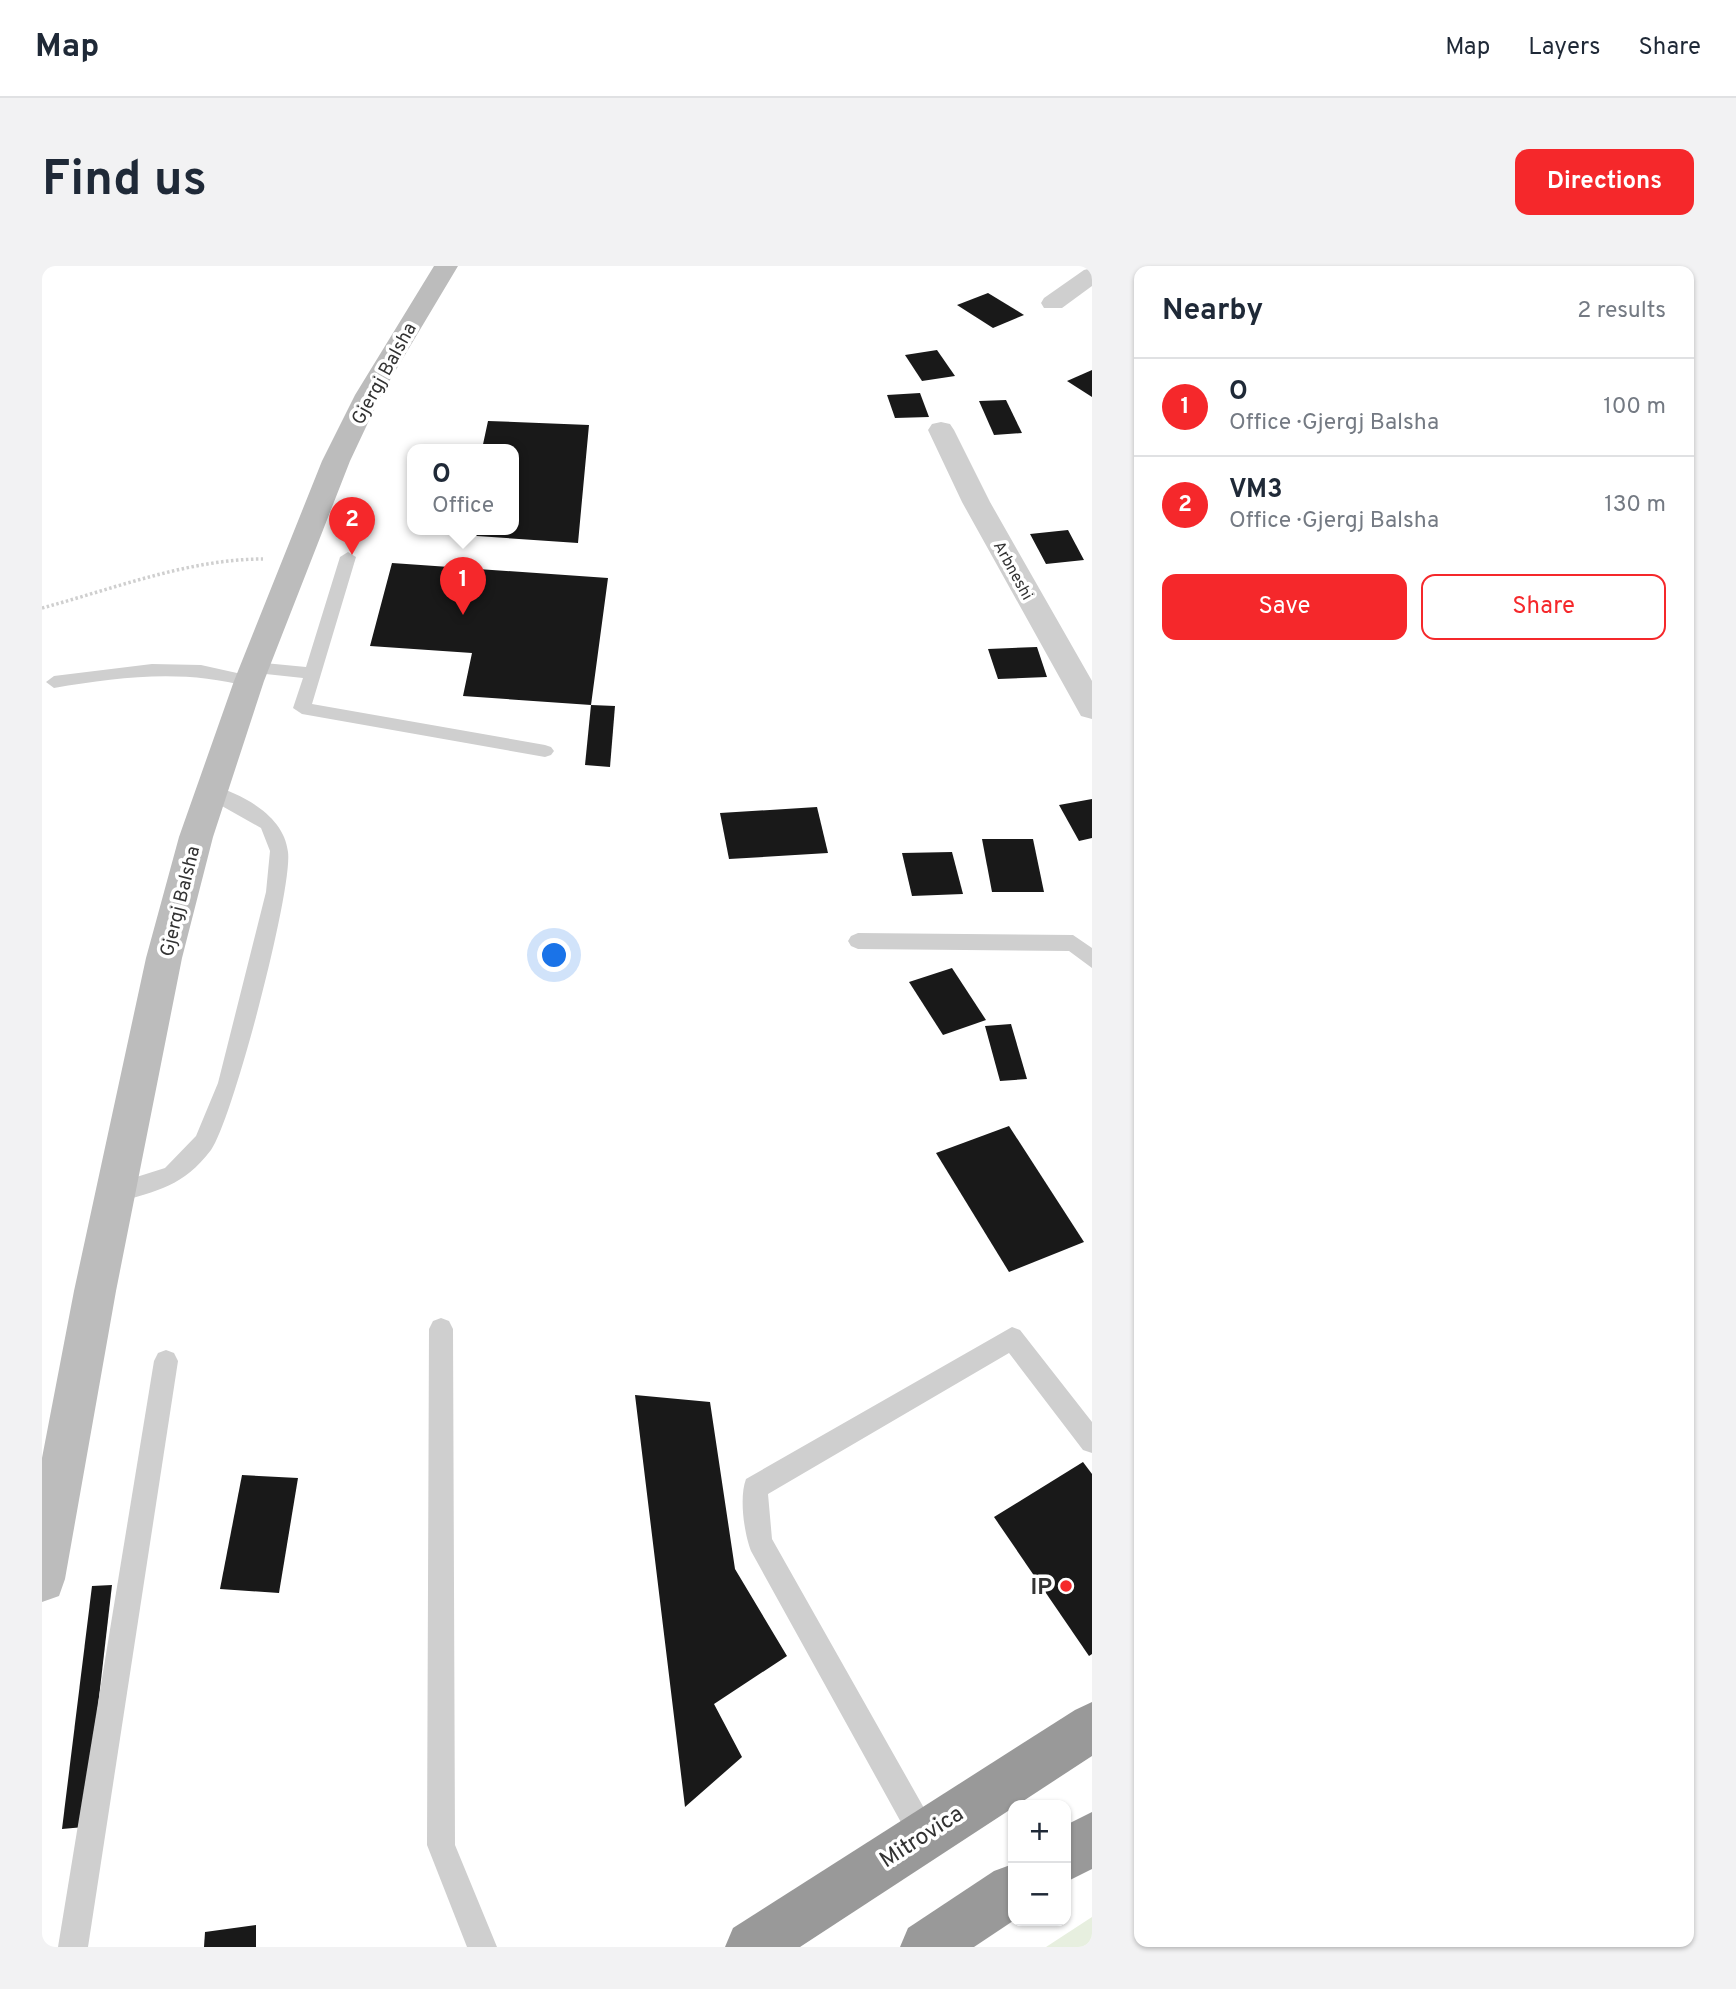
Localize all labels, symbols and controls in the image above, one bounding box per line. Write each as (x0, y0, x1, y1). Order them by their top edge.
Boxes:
text: Map (35, 27, 99, 69)
text: Map (1445, 33, 1490, 63)
text: Layers (1528, 33, 1600, 63)
text: Share (1638, 33, 1701, 63)
button: Directions (1515, 149, 1694, 215)
text: Find us (42, 151, 207, 213)
text: Nearby (1162, 293, 1263, 330)
text: 2 results (1577, 297, 1666, 326)
street label: Gjergj Balsha (347, 319, 423, 429)
text: O (1229, 376, 1248, 409)
text: 1 (1180, 393, 1190, 422)
text: 100 m (1603, 393, 1666, 422)
text: Office · Gjergj Balsha (1229, 409, 1439, 438)
popup (407, 444, 519, 535)
text: O (432, 459, 451, 492)
text: VM3 (1229, 474, 1283, 507)
text: 2 (1178, 491, 1192, 520)
text: 130 m (1604, 491, 1666, 520)
text: Office (432, 492, 494, 521)
pin: 2 (329, 497, 375, 555)
text: Office · Gjergj Balsha (1229, 507, 1439, 536)
street label: Arbneshi (988, 538, 1037, 604)
pin: 1 (440, 557, 486, 615)
button: Save (1162, 574, 1407, 640)
button: Share (1421, 574, 1666, 640)
street label: Gjergj Balsha (156, 844, 206, 959)
your location (537, 938, 571, 972)
place label: IP (1031, 1574, 1052, 1603)
marker: IP (1058, 1578, 1074, 1594)
street label: Mitrovica (875, 1800, 970, 1876)
map controls (1008, 1800, 1071, 1926)
button: + (1008, 1800, 1071, 1863)
button: − (1008, 1863, 1071, 1926)

